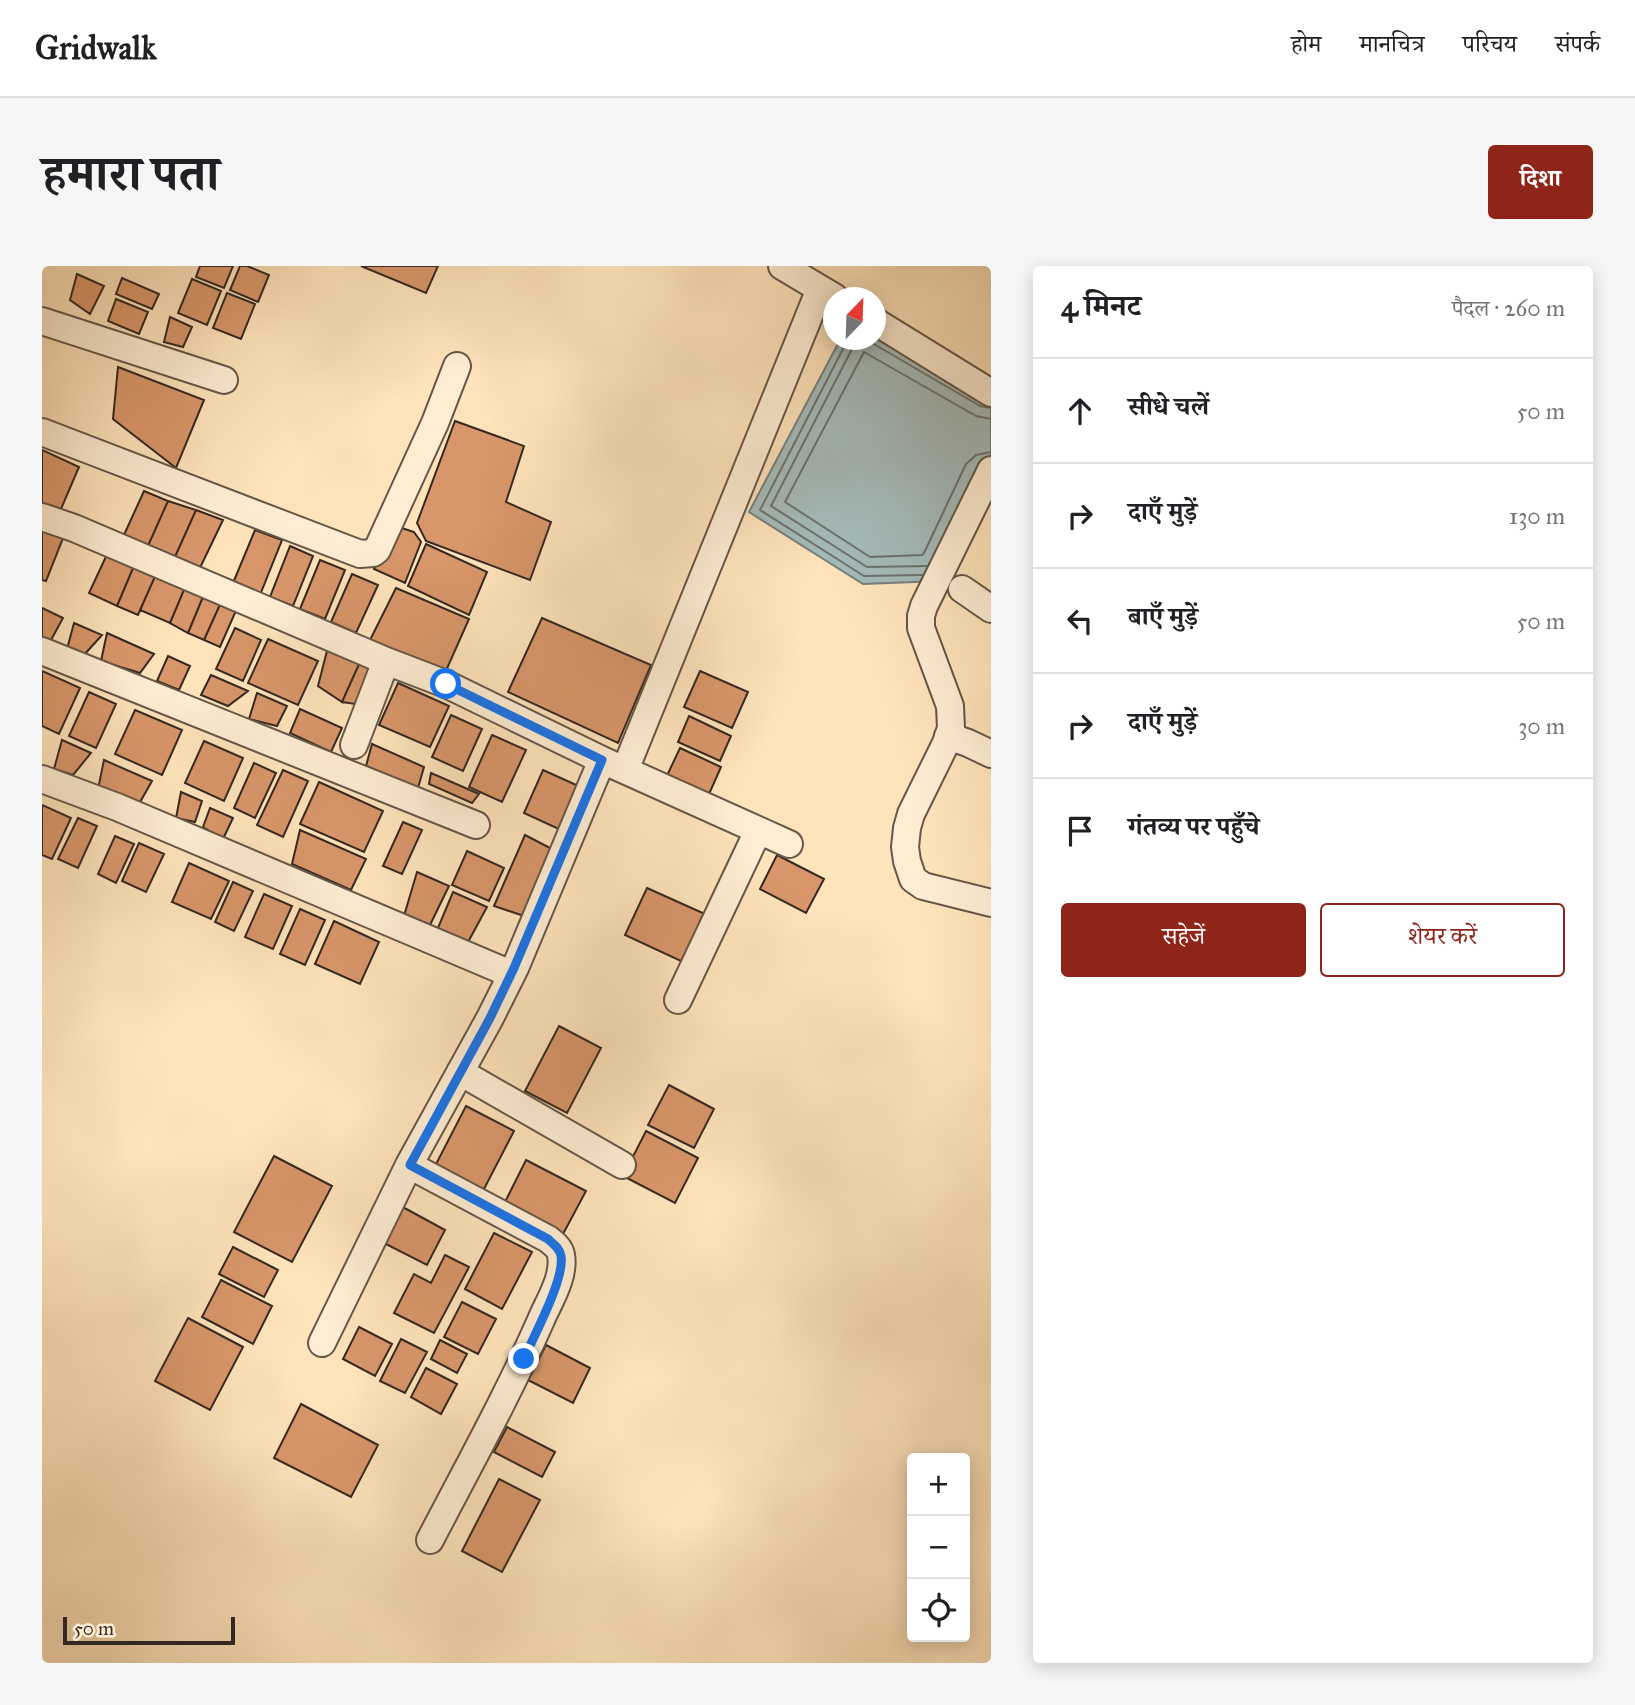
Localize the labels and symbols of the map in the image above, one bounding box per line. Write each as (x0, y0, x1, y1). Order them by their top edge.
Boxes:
north arrow (823, 287, 886, 350)
route start (430, 668, 461, 699)
route end (508, 1343, 539, 1374)
scale bar (63, 1614, 234, 1646)

